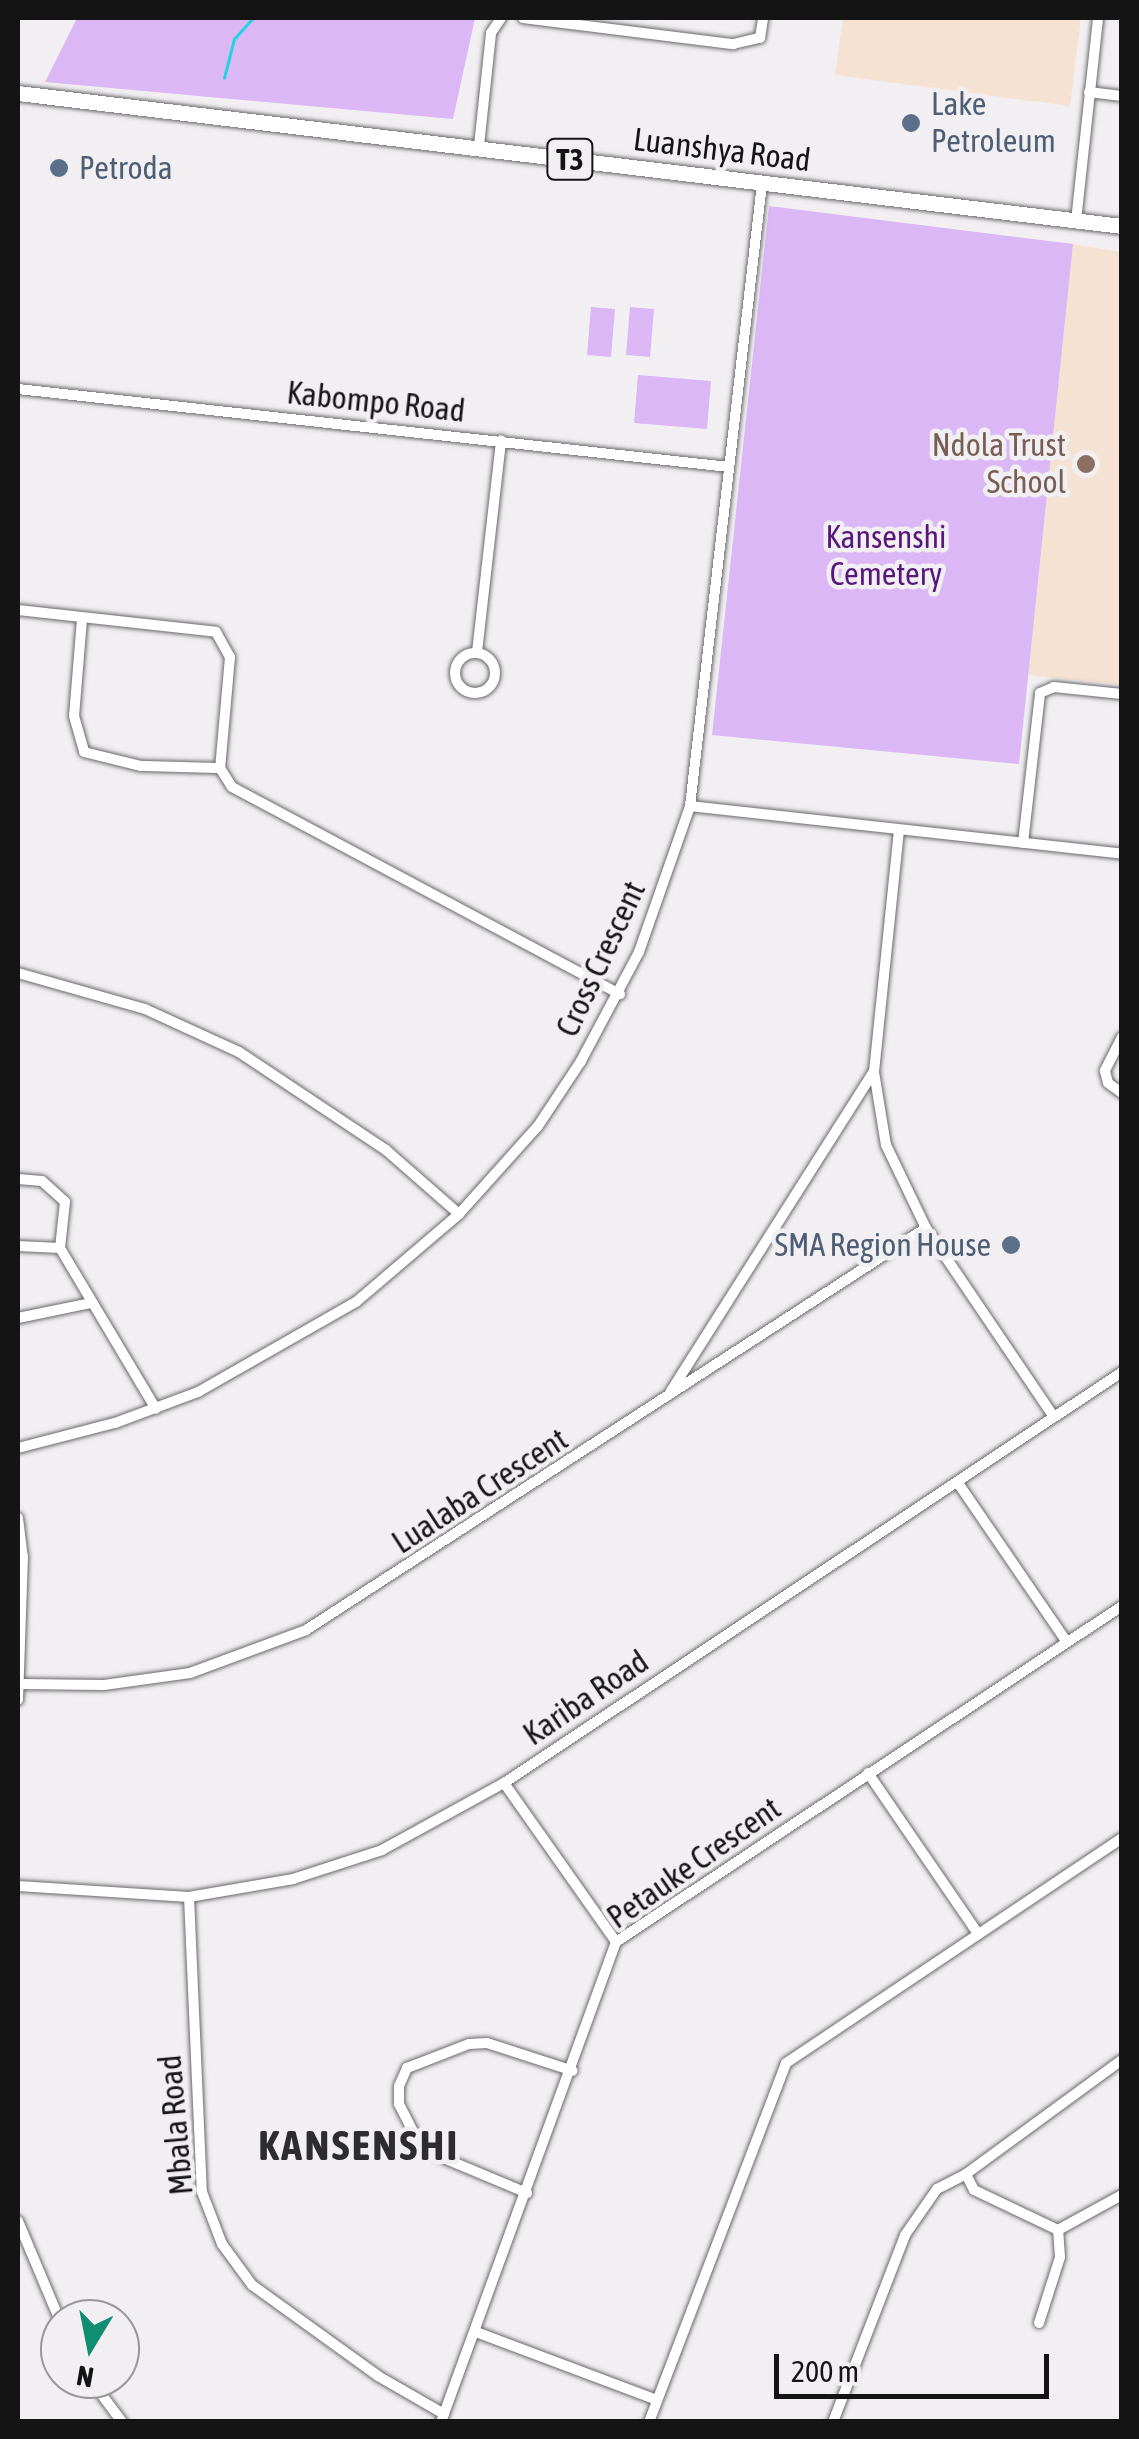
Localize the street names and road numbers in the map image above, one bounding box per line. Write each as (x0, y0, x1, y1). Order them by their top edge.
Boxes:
street label: Luanshya Road (631, 120, 813, 180)
road number: T3 (545, 134, 595, 184)
street label: Kabompo Road (285, 374, 467, 430)
street label: Cross Crescent (548, 875, 654, 1043)
street label: Lualaba Crescent (385, 1420, 575, 1562)
street label: Kariba Road (516, 1642, 656, 1754)
street label: Petauke Crescent (600, 1789, 788, 1937)
street label: Mbala Road (151, 2053, 201, 2197)

